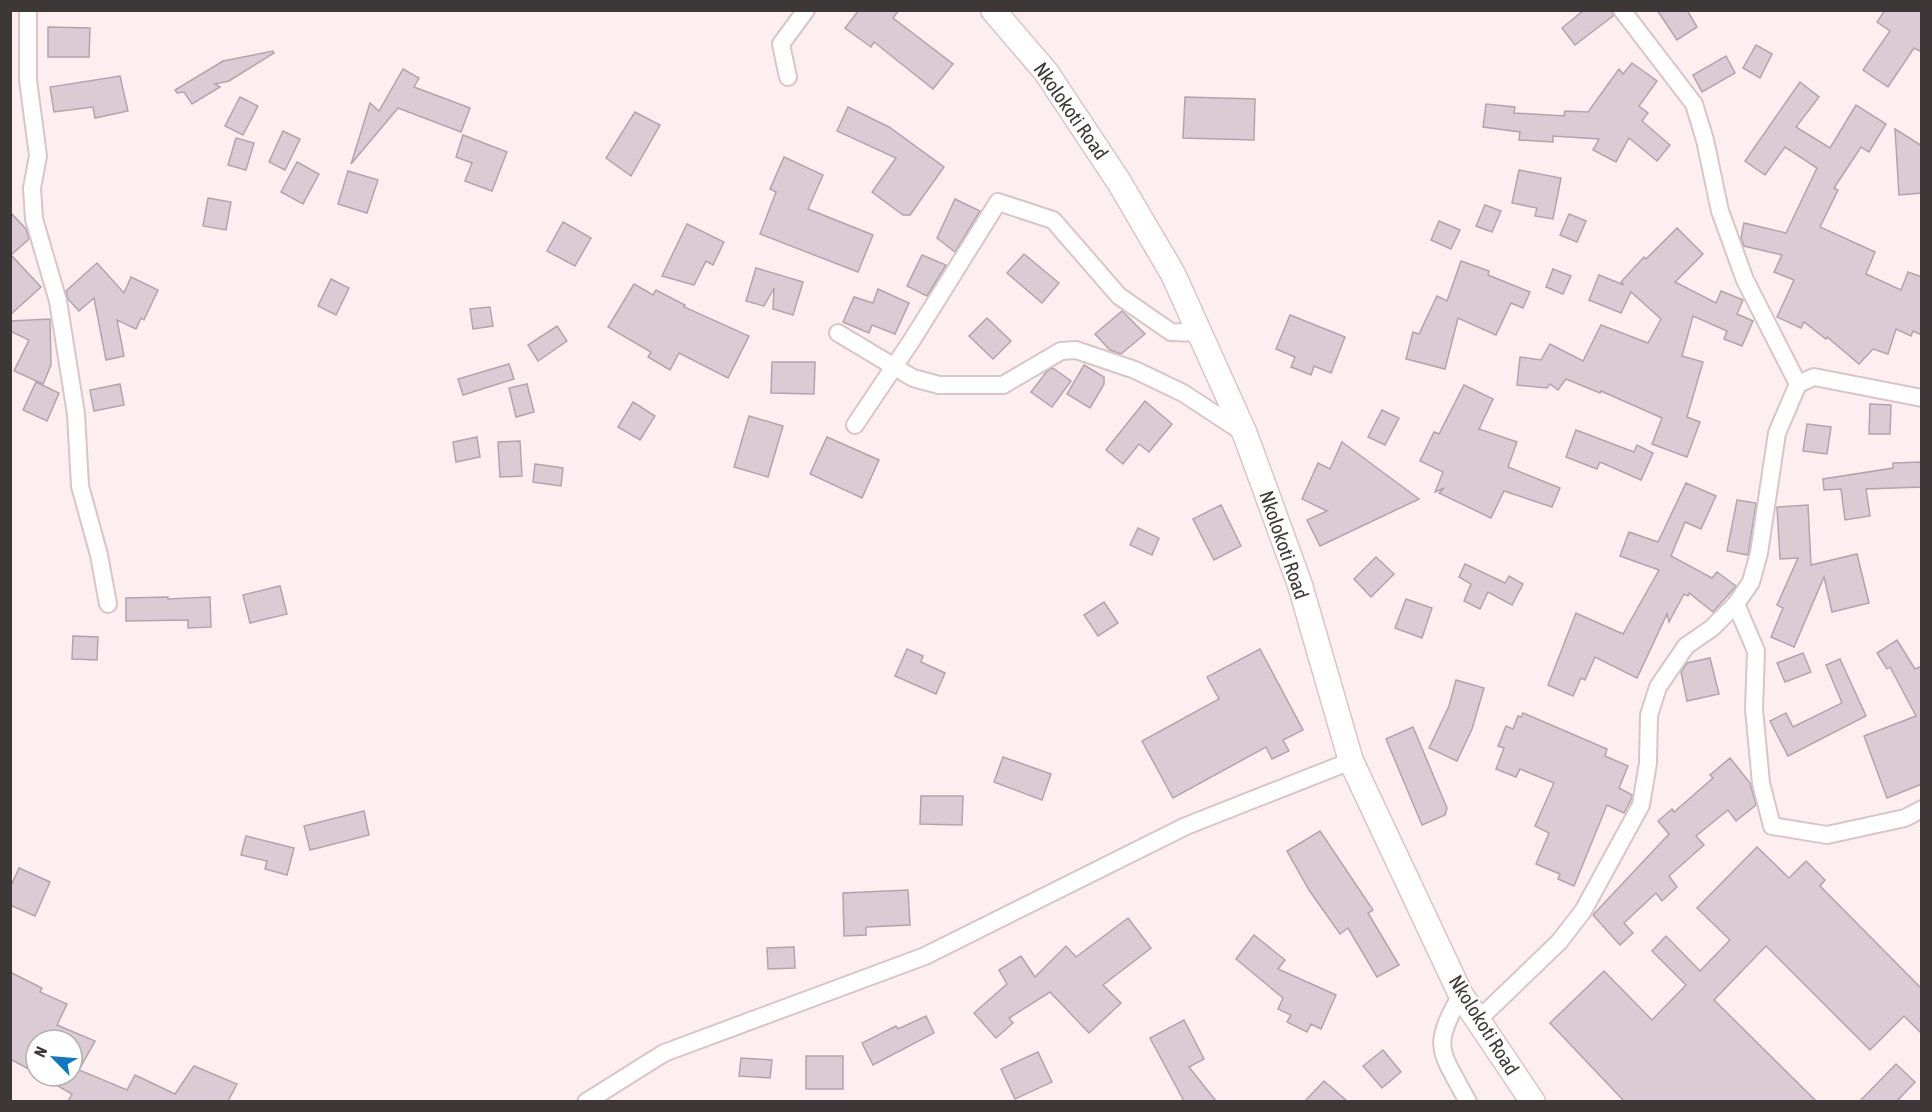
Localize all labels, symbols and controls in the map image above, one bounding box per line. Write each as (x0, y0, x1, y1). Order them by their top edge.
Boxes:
street label: Nkolokoti Road (1030, 58, 1113, 164)
street label: Nkolokoti Road (1255, 488, 1314, 602)
street label: Nkolokoti Road (1445, 971, 1524, 1079)
north arrow (24, 1028, 84, 1088)
text: N (30, 1044, 51, 1060)

